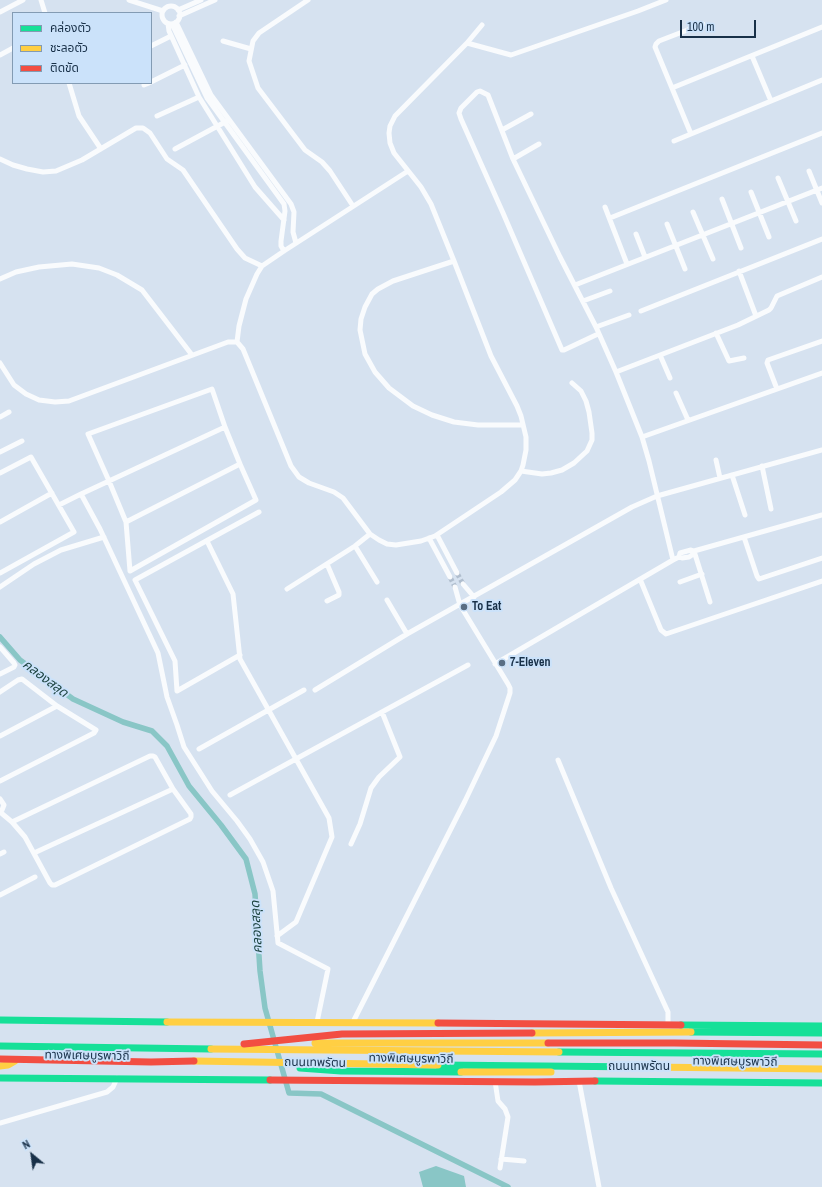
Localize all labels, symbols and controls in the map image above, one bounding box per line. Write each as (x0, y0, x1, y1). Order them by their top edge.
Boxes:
legend (12, 12, 152, 84)
scale bar (682, 12, 758, 38)
text: 100 m (687, 19, 714, 35)
text: คล่องตัว (50, 20, 91, 36)
text: ชะลอตัว (50, 40, 88, 56)
text: ติดขัด (50, 60, 79, 76)
place label: To Eat (472, 600, 501, 614)
marker: To Eat (459, 602, 469, 612)
place label: 7-Eleven (510, 656, 550, 670)
water label: คลองสลุด (19, 657, 71, 701)
marker: 7-Eleven (497, 658, 507, 668)
water label: คลองสลุด (248, 900, 266, 954)
street label: ทางพิเศษบูรพาวิถี (44, 1048, 130, 1064)
street label: ทางพิเศษบูรพาวิถี (368, 1051, 454, 1067)
street label: ทางพิเศษบูรพาวิถี (692, 1054, 778, 1070)
street label: ถนนเทพรัตน (284, 1055, 346, 1071)
street label: ถนนเทพรัตน (608, 1060, 670, 1074)
north arrow (12, 1135, 52, 1175)
text: N (20, 1137, 32, 1152)

